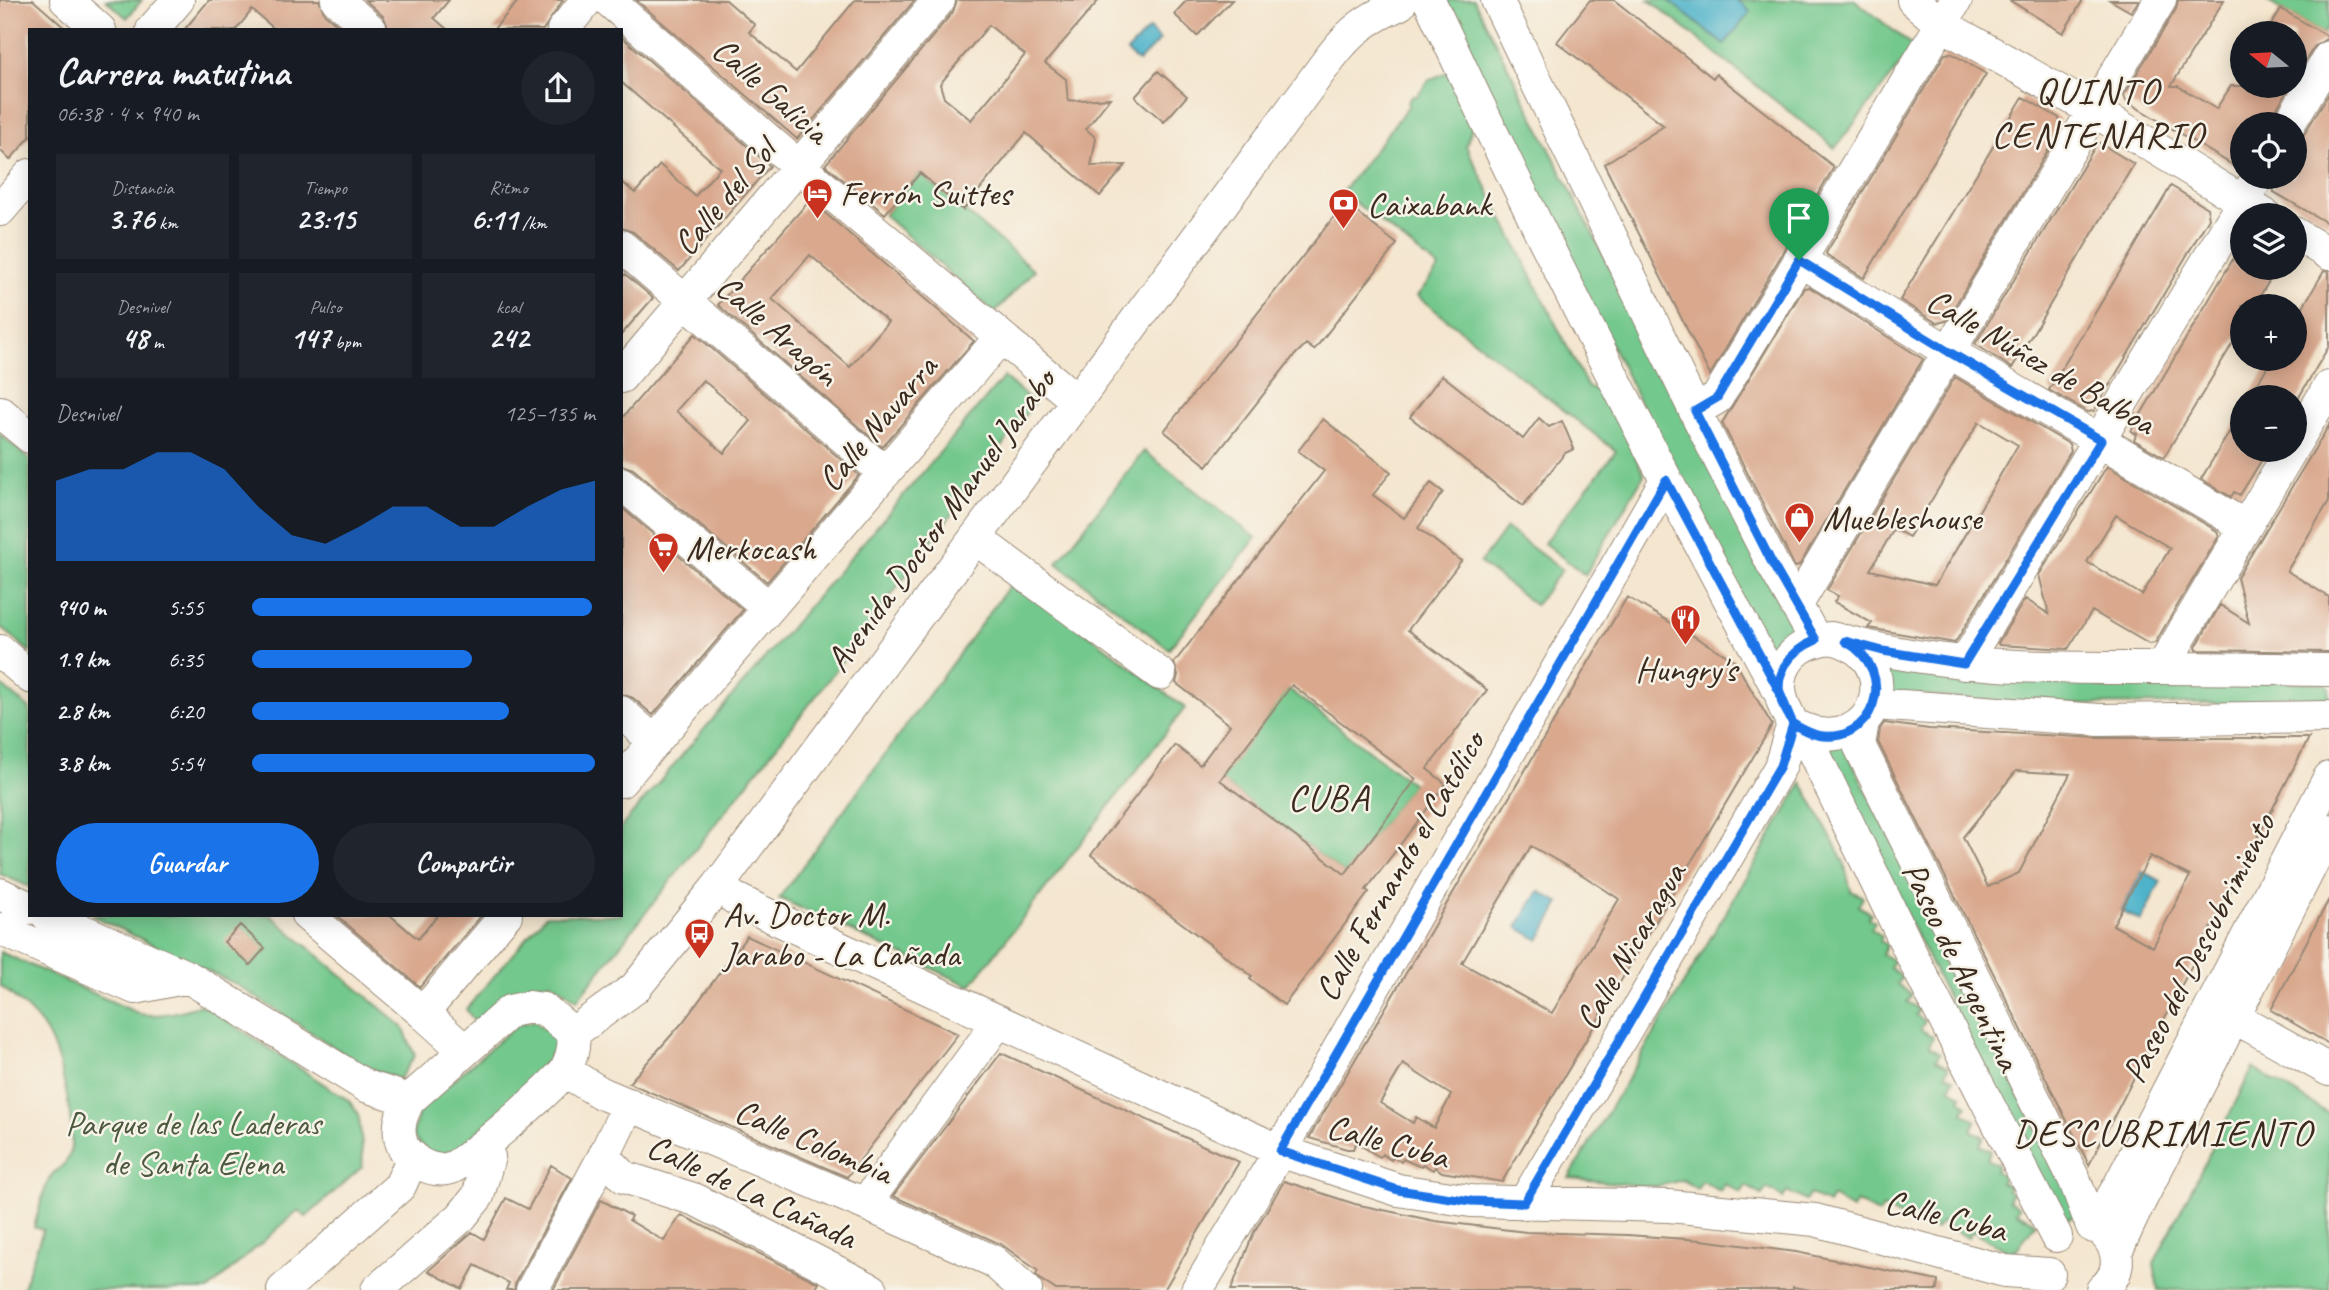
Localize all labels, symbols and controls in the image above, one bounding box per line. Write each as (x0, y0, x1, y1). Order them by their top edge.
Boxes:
north arrow (2230, 21, 2306, 98)
map controls (2230, 21, 2307, 462)
street label: Calle Galicia (703, 27, 841, 155)
text: Carrera matutina (56, 49, 290, 96)
button: share (521, 51, 595, 125)
district label: QUINTO CENTENARIO (1991, 67, 2207, 158)
text: 06:38 · 4 × 940 m (56, 99, 199, 128)
button: locate (2230, 112, 2307, 189)
street label: Calle del Sol (663, 125, 790, 265)
place label: Ferrón Suittes (840, 171, 1014, 216)
text: Distancia (111, 176, 174, 200)
text: Tiempo (304, 176, 347, 200)
text: Ritmo (489, 176, 528, 200)
hotel icon: Ferrón Suittes (800, 176, 834, 220)
place label: Caixabank (1367, 182, 1494, 227)
bank icon: Caixabank (1327, 187, 1361, 231)
pin (1769, 188, 1829, 260)
icon: arrive (1780, 199, 1818, 237)
text: 3.76 (107, 200, 154, 238)
text: 23:15 (296, 200, 355, 238)
text: 6:11 (470, 200, 517, 238)
button: layers (2230, 203, 2307, 280)
text: km (154, 211, 178, 235)
text: /km (517, 211, 547, 235)
street label: Calle Aragón (707, 265, 849, 397)
street label: Calle Núñez de Balboa (1918, 278, 2165, 446)
button: + (2230, 294, 2307, 371)
text: Desnivel (117, 295, 168, 319)
text: Pulso (310, 295, 341, 319)
text: kcal (496, 295, 521, 319)
text: 48 (121, 319, 148, 357)
text: 147 (290, 319, 330, 357)
text: 242 (488, 319, 529, 357)
text: m (148, 330, 164, 354)
text: bpm (330, 330, 361, 354)
street label: Calle Navarra (808, 345, 949, 501)
street label: Avenida Doctor Manuel Jarabo (815, 357, 1068, 681)
button: − (2230, 385, 2307, 462)
text: Desnivel (56, 399, 118, 428)
text: 125–135 m (504, 399, 595, 428)
place label: Muebleshouse (1823, 496, 1984, 541)
shop icon: Muebleshouse (1783, 501, 1817, 545)
place label: Merkocash (686, 526, 818, 571)
supermarket icon: Merkocash (646, 531, 680, 575)
text: 940 m (56, 593, 105, 622)
text: 5:55 (168, 593, 204, 622)
restaurant icon: Hungry's (1669, 603, 1703, 647)
text: 1.9 km (56, 645, 109, 674)
text: 6:35 (168, 645, 204, 674)
place label: Hungry's (1635, 647, 1740, 692)
text: 2.8 km (56, 697, 110, 726)
text: 6:20 (168, 697, 204, 726)
street label: Calle Fernando el Católico (1304, 720, 1497, 1009)
text: 3.8 km (56, 749, 110, 778)
text: 5:54 (168, 749, 204, 778)
district label: CUBA (1288, 774, 1370, 821)
street label: Paseo del Descubrimiento (2111, 805, 2286, 1090)
button: Guardar (56, 823, 319, 903)
button: Compartir (333, 823, 595, 903)
street label: Calle Nicaragua (1565, 852, 1698, 1038)
street label: Paseo de Argentina (1892, 854, 2033, 1080)
place label: Av. Doctor M. Jarabo - La Cañada (721, 892, 962, 977)
bus stop icon: Av. Doctor M. Jarabo - La Cañada (683, 917, 717, 961)
street label: Calle Colombia (728, 1088, 902, 1196)
park label: Parque de las Laderas de Santa Elena (65, 1101, 324, 1186)
street label: Calle Cuba (1322, 1104, 1456, 1180)
district label: DESCUBRIMIENTO (2013, 1109, 2315, 1156)
street label: Calle de La Cañada (640, 1123, 865, 1260)
street label: Calle Cuba (1880, 1179, 2014, 1253)

